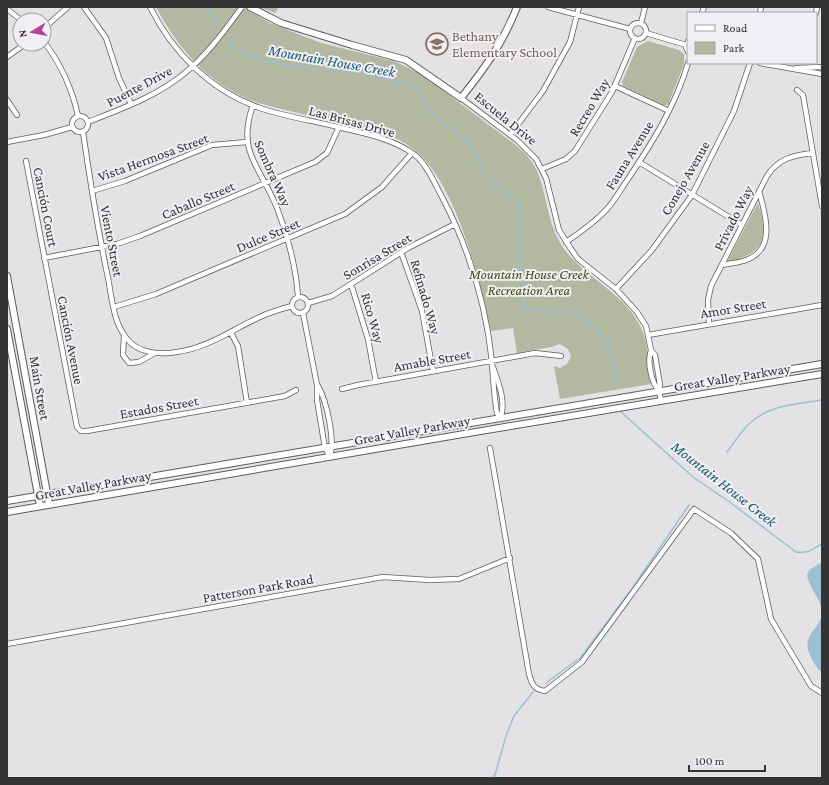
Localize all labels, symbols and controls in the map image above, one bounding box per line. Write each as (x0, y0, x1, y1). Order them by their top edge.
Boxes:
north arrow (12, 12, 52, 52)
legend (687, 12, 817, 64)
text: Road (723, 21, 748, 35)
place label: Bethany Elementary School (452, 28, 557, 60)
text: N (16, 29, 29, 38)
school or university icon: Bethany Elementary School (424, 31, 450, 57)
text: Park (723, 41, 745, 55)
water label: Mountain House Creek (266, 42, 398, 80)
street label: Puente Drive (104, 62, 174, 110)
street label: Recreo Way (565, 75, 613, 139)
street label: Escuela Drive (472, 88, 540, 148)
street label: Las Brisas Drive (307, 102, 397, 140)
street label: Fauna Avenue (601, 118, 657, 192)
street label: Vista Hermosa Street (96, 129, 211, 184)
street label: Sombra Way (251, 137, 295, 209)
street label: Conejo Avenue (657, 138, 714, 218)
street label: Canción Court (30, 166, 62, 249)
street label: Caballo Street (159, 177, 237, 223)
street label: Privado Way (710, 182, 756, 253)
street label: Viento Street (97, 204, 127, 278)
street label: Dulce Street (234, 214, 303, 256)
street label: Sonrisa Street (340, 229, 414, 283)
street label: Refinado Way (408, 258, 444, 337)
park label: Mountain House Creek Recreation Area (468, 266, 590, 298)
street label: Rico Way (358, 291, 388, 346)
street label: Canción Avenue (55, 294, 87, 386)
street label: Amor Street (699, 295, 767, 321)
street label: Amable Street (392, 345, 472, 375)
street label: Main Street (27, 355, 54, 422)
street label: Great Valley Parkway (673, 360, 792, 394)
street label: Estados Street (119, 392, 200, 422)
street label: Great Valley Parkway (353, 412, 472, 448)
water label: Mountain House Creek (668, 438, 781, 531)
street label: Great Valley Parkway (34, 467, 153, 503)
street label: Patterson Park Road (201, 570, 315, 606)
scale bar (689, 747, 765, 773)
text: 100 m (695, 754, 725, 768)

